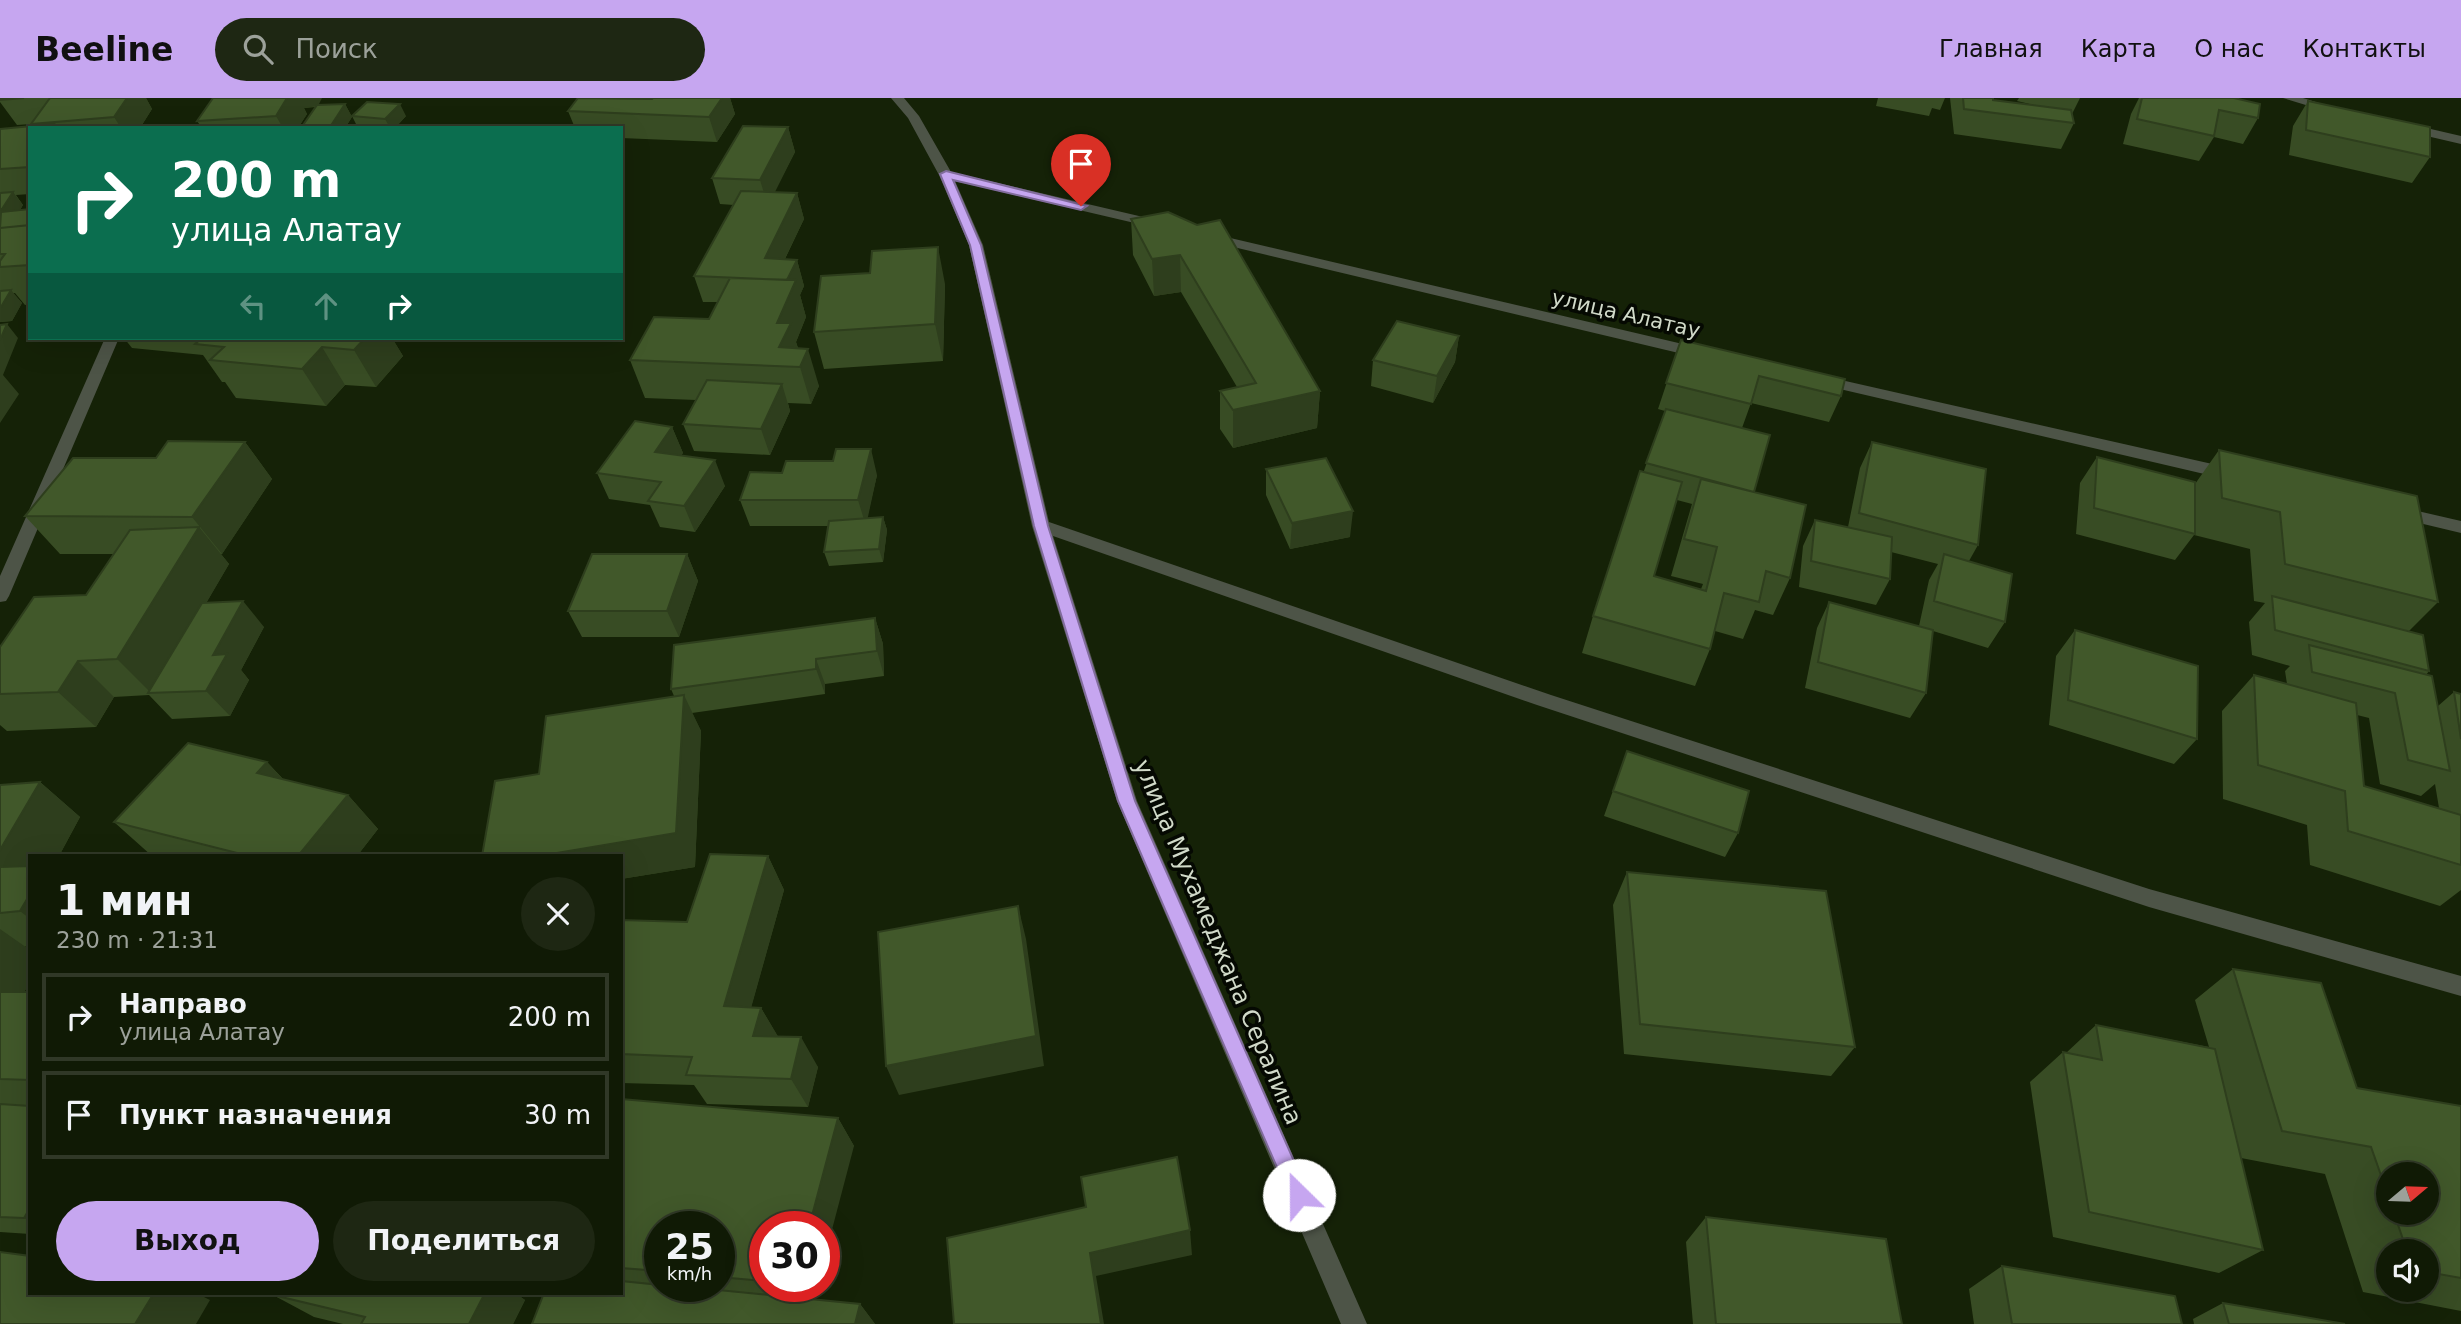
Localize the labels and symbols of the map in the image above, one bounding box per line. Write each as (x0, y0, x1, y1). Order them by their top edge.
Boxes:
pin (1051, 134, 1111, 206)
street label: улица Алатау (1549, 285, 1703, 343)
street label: улица Мухамеджана Сералина (1128, 755, 1308, 1129)
position arrow (1262, 1158, 1336, 1232)
north arrow (2376, 1162, 2440, 1225)
speed limit sign: 30 (749, 1211, 840, 1302)

